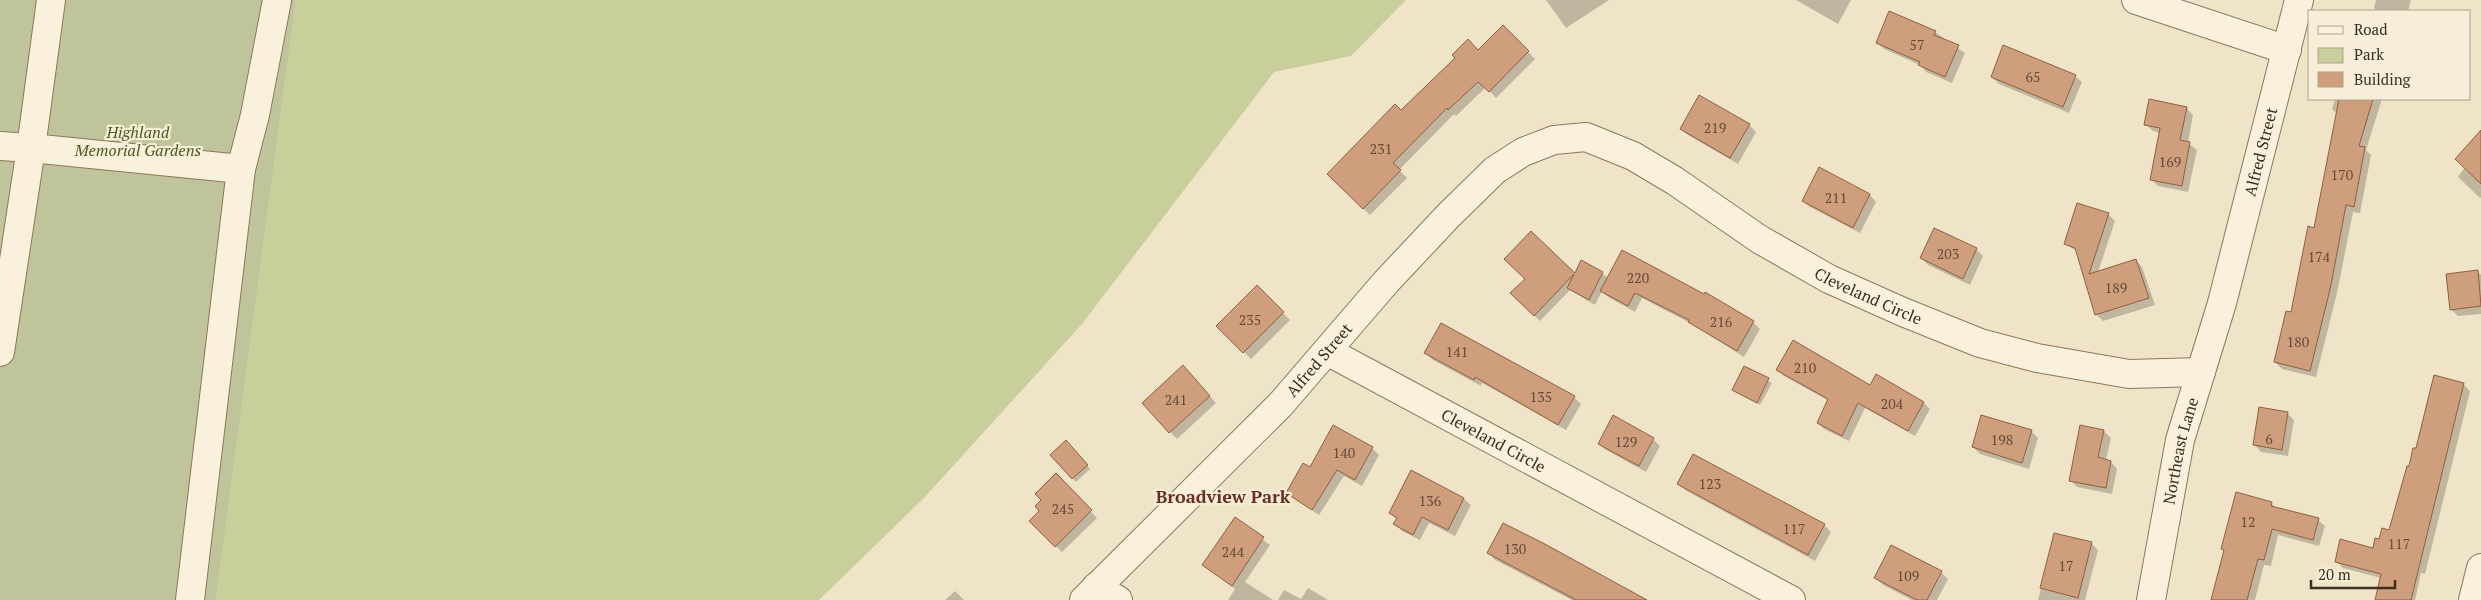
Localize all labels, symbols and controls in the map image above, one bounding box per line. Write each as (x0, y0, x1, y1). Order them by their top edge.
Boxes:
legend (2308, 10, 2471, 100)
text: Road (2354, 19, 2387, 39)
house number: 57 (1910, 35, 1924, 54)
text: Park (2354, 44, 2384, 64)
house number: 65 (2026, 67, 2040, 86)
text: Building (2354, 69, 2412, 89)
street label: Alfred Street (2239, 105, 2282, 199)
house number: 219 (1704, 118, 1726, 137)
park label: Highland Memorial Gardens (74, 121, 201, 161)
house number: 231 (1370, 139, 1392, 158)
house number: 169 (2159, 152, 2181, 171)
house number: 170 (2331, 165, 2353, 184)
house number: 211 (1825, 188, 1847, 207)
house number: 203 (1937, 244, 1959, 263)
house number: 174 (2308, 247, 2331, 266)
street label: Cleveland Circle (1811, 262, 1925, 330)
house number: 220 (1627, 268, 1649, 287)
house number: 189 (2105, 278, 2127, 297)
house number: 235 (1239, 310, 1261, 329)
house number: 216 (1710, 312, 1733, 331)
street label: Alfred Street (1281, 318, 1357, 402)
house number: 180 (2287, 332, 2309, 351)
house number: 141 (1446, 342, 1468, 361)
house number: 210 (1794, 358, 1816, 377)
house number: 135 (1530, 387, 1552, 406)
house number: 241 (1165, 390, 1187, 409)
house number: 204 (1881, 394, 1904, 413)
street label: Northeast Lane (2158, 395, 2203, 506)
street label: Cleveland Circle (1437, 403, 1550, 477)
house number: 6 (2265, 429, 2273, 448)
house number: 198 (1991, 430, 2013, 449)
house number: 129 (1615, 432, 1637, 451)
house number: 140 (1333, 443, 1355, 462)
house number: 123 (1699, 474, 1721, 493)
district label: Broadview Park (1156, 484, 1291, 508)
house number: 136 (1419, 491, 1442, 510)
house number: 245 (1052, 499, 1074, 518)
house number: 12 (2241, 512, 2255, 531)
house number: 117 (1783, 519, 1805, 538)
house number: 117 (2388, 534, 2410, 553)
house number: 130 (1504, 539, 1526, 558)
house number: 244 (1222, 542, 1245, 561)
house number: 17 (2059, 556, 2073, 575)
scale bar (2311, 558, 2395, 590)
text: 20 m (2318, 564, 2351, 584)
house number: 109 (1897, 566, 1919, 585)

